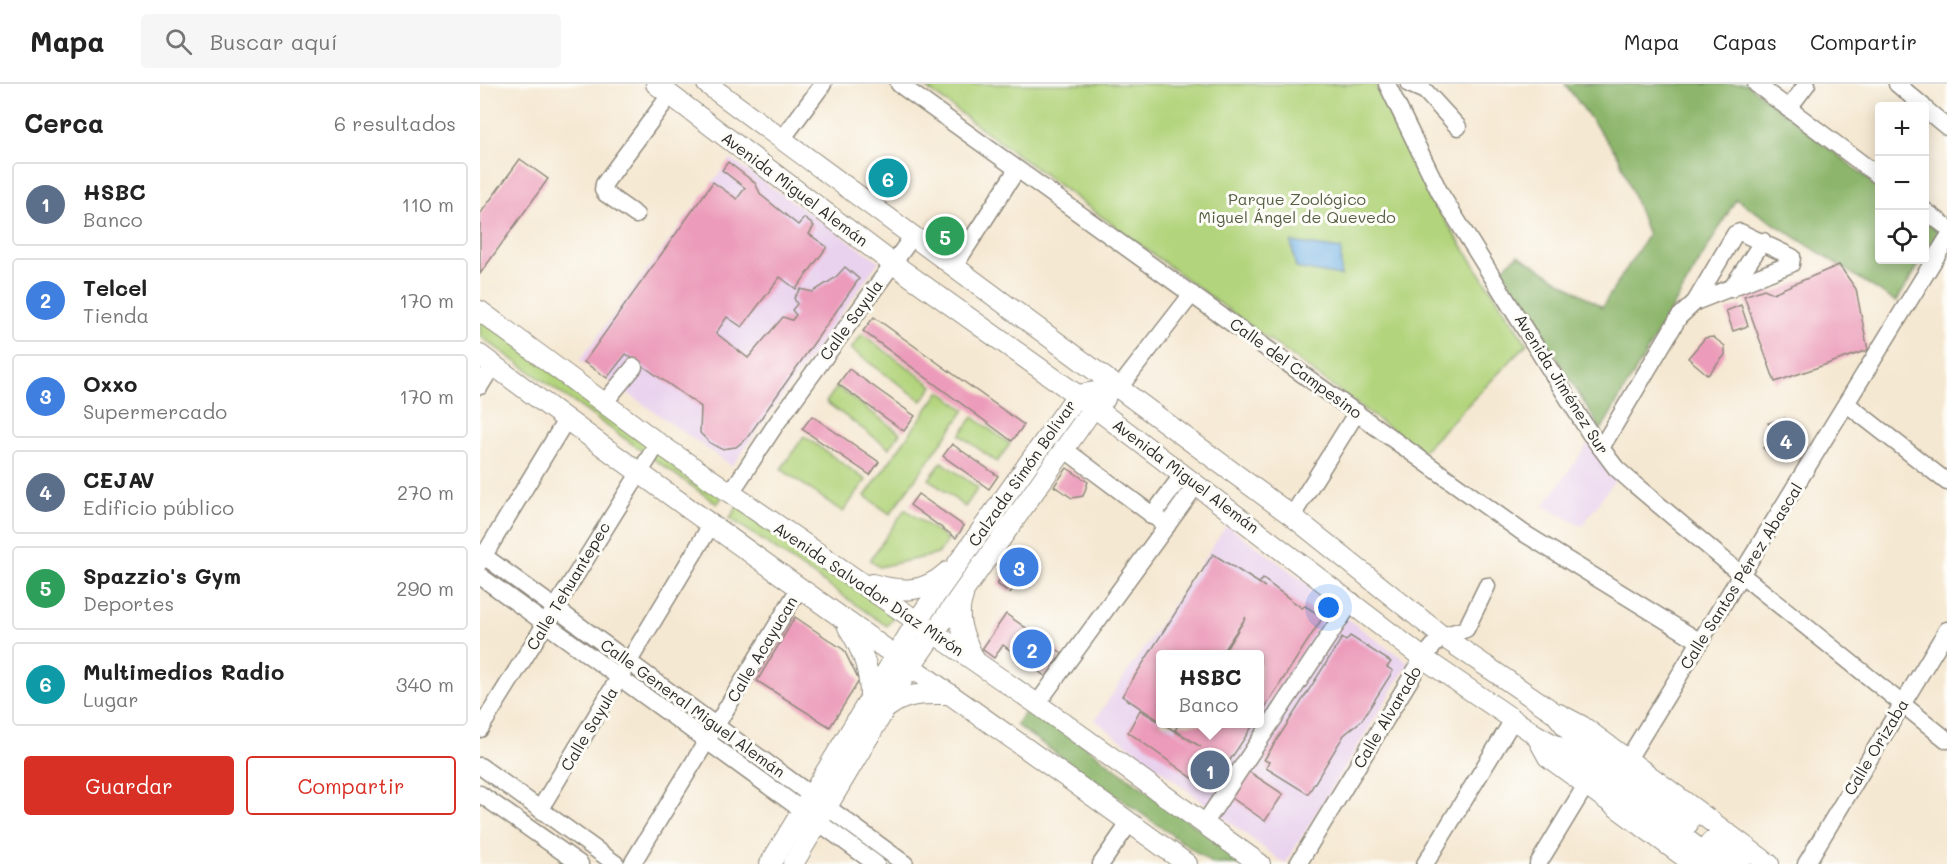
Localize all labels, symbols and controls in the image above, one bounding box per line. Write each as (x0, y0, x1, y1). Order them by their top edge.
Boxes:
search box (141, 14, 561, 68)
text: Mapa (30, 23, 105, 59)
icon: search (162, 25, 195, 58)
text: Buscar aquí (210, 27, 338, 56)
text: Mapa (1624, 28, 1680, 55)
text: Capas (1713, 28, 1777, 55)
text: Compartir (1810, 28, 1917, 55)
map controls (1875, 102, 1929, 264)
button: + (1875, 102, 1929, 156)
text: Cerca (24, 106, 104, 140)
text: 6 resultados (334, 110, 456, 136)
street label: Avenida Miguel Alemán (718, 127, 873, 251)
pin: 6 (868, 156, 908, 200)
button: − (1875, 156, 1929, 210)
text: HSBC (83, 177, 146, 206)
park label: Parque Zoológico Miguel Ángel de Quevedo (1198, 188, 1396, 227)
text: 1 (41, 191, 50, 217)
text: 110 m (401, 191, 454, 217)
text: Banco (83, 206, 143, 232)
button: locate (1875, 210, 1929, 264)
pin: 5 (926, 214, 964, 258)
text: Telcel (83, 273, 147, 302)
street label: Calle Sayula (814, 275, 887, 364)
text: 2 (40, 287, 51, 313)
text: 170 m (399, 287, 454, 313)
text: Tienda (83, 302, 149, 328)
street label: Avenida Jiménez Sur (1511, 310, 1614, 458)
street label: Calle del Campesino (1226, 312, 1367, 423)
text: Oxxo (83, 369, 137, 398)
text: 3 (40, 383, 52, 409)
text: 170 m (399, 383, 454, 409)
street label: Calzada Simón Bolívar (963, 395, 1080, 550)
text: Supermercado (83, 398, 227, 424)
street label: Avenida Miguel Alemán (1109, 414, 1264, 538)
pin: 4 (1766, 418, 1806, 462)
text: CEJAV (83, 465, 155, 494)
text: 4 (39, 479, 52, 505)
text: 270 m (397, 479, 454, 505)
street label: Calle Santos Pérez Abascal (1675, 479, 1807, 673)
text: Edificio público (83, 494, 234, 520)
street label: Avenida Salvador Díaz Mirón (770, 517, 968, 660)
street label: Calle Tehuantepec (521, 518, 614, 654)
pin: 3 (1000, 544, 1038, 590)
text: Spazzio's Gym (83, 561, 241, 590)
text: 5 (40, 575, 51, 601)
text: 290 m (396, 575, 454, 601)
text: Deportes (83, 590, 174, 616)
street label: Calle Acayucan (722, 592, 802, 706)
your location (1314, 593, 1343, 622)
pin: 2 (1012, 626, 1052, 672)
street label: Calle General Miguel Alemán (597, 633, 790, 782)
popup (1156, 650, 1264, 728)
text: Multimedios Radio (83, 657, 284, 686)
text: HSBC (1179, 662, 1241, 691)
street label: Calle Alvarado (1348, 662, 1425, 772)
text: 6 (39, 671, 52, 697)
text: 340 m (396, 671, 454, 697)
street label: Calle Sayula (555, 683, 622, 775)
text: Lugar (83, 686, 139, 712)
text: Banco (1179, 691, 1238, 717)
street label: Calle Orizaba (1838, 695, 1913, 799)
pin: 1 (1190, 748, 1230, 792)
button: Guardar (24, 756, 234, 815)
button: Compartir (246, 756, 456, 815)

